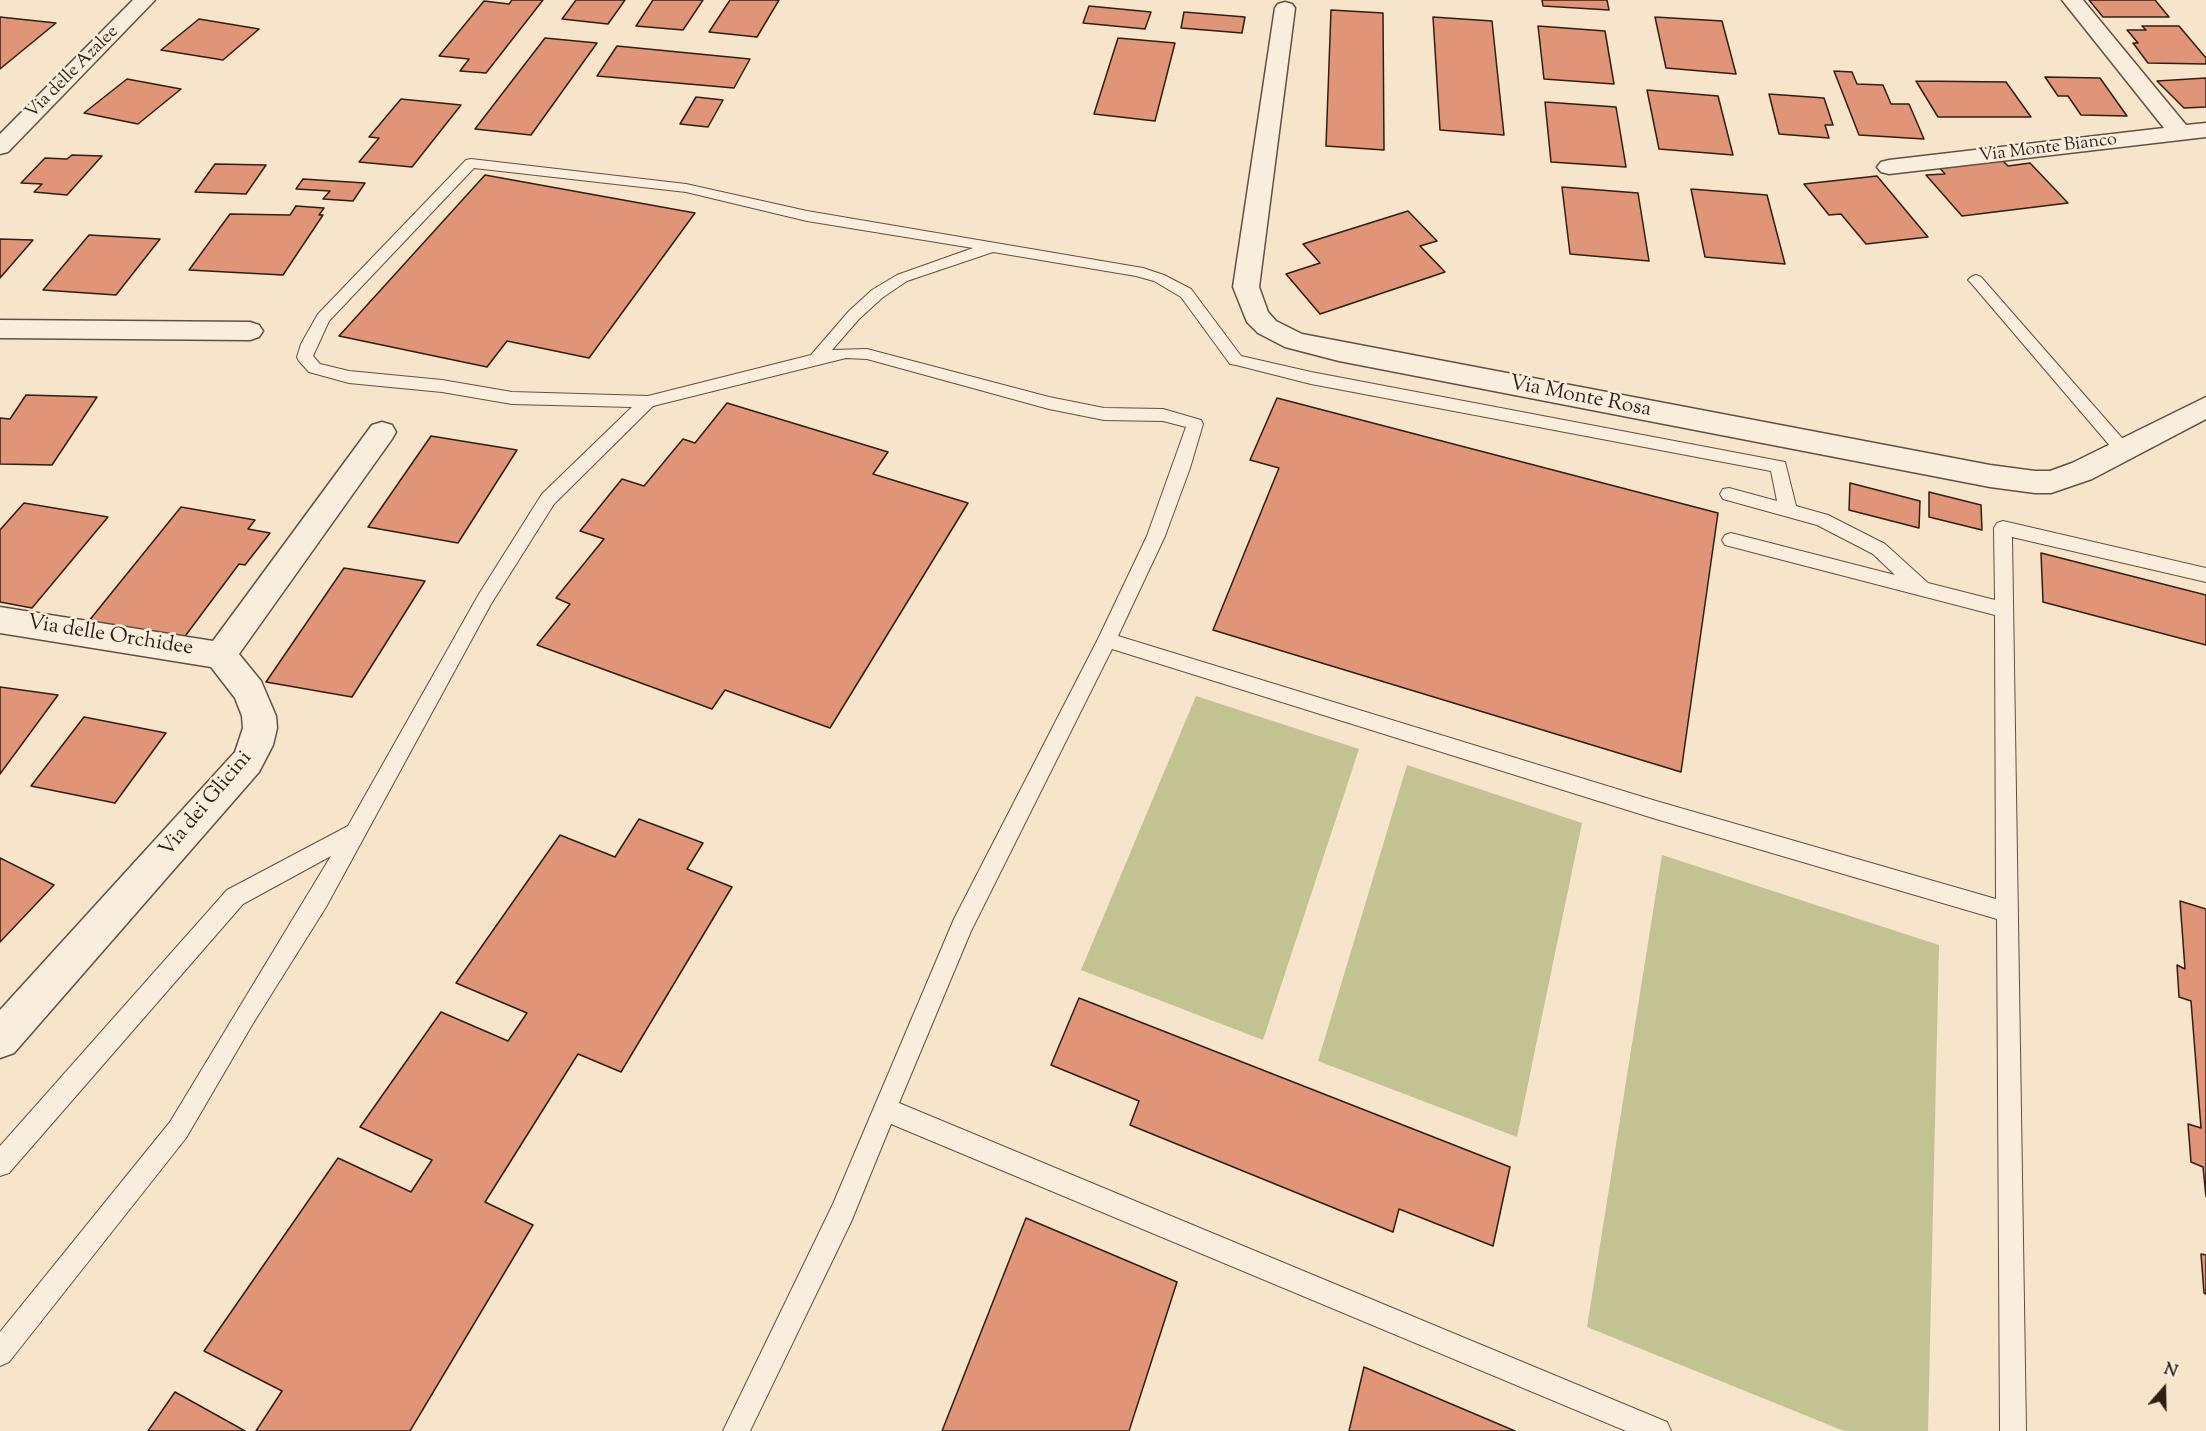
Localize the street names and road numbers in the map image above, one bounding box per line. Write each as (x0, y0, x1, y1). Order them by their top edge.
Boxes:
street label: Via delle Azalee (22, 22, 124, 124)
street label: Via Monte Bianco (1978, 130, 2118, 168)
street label: Via Monte Rosa (1507, 372, 1653, 424)
street label: Via delle Orchidee (25, 611, 195, 663)
street label: Via dei Glicini (155, 747, 259, 863)

